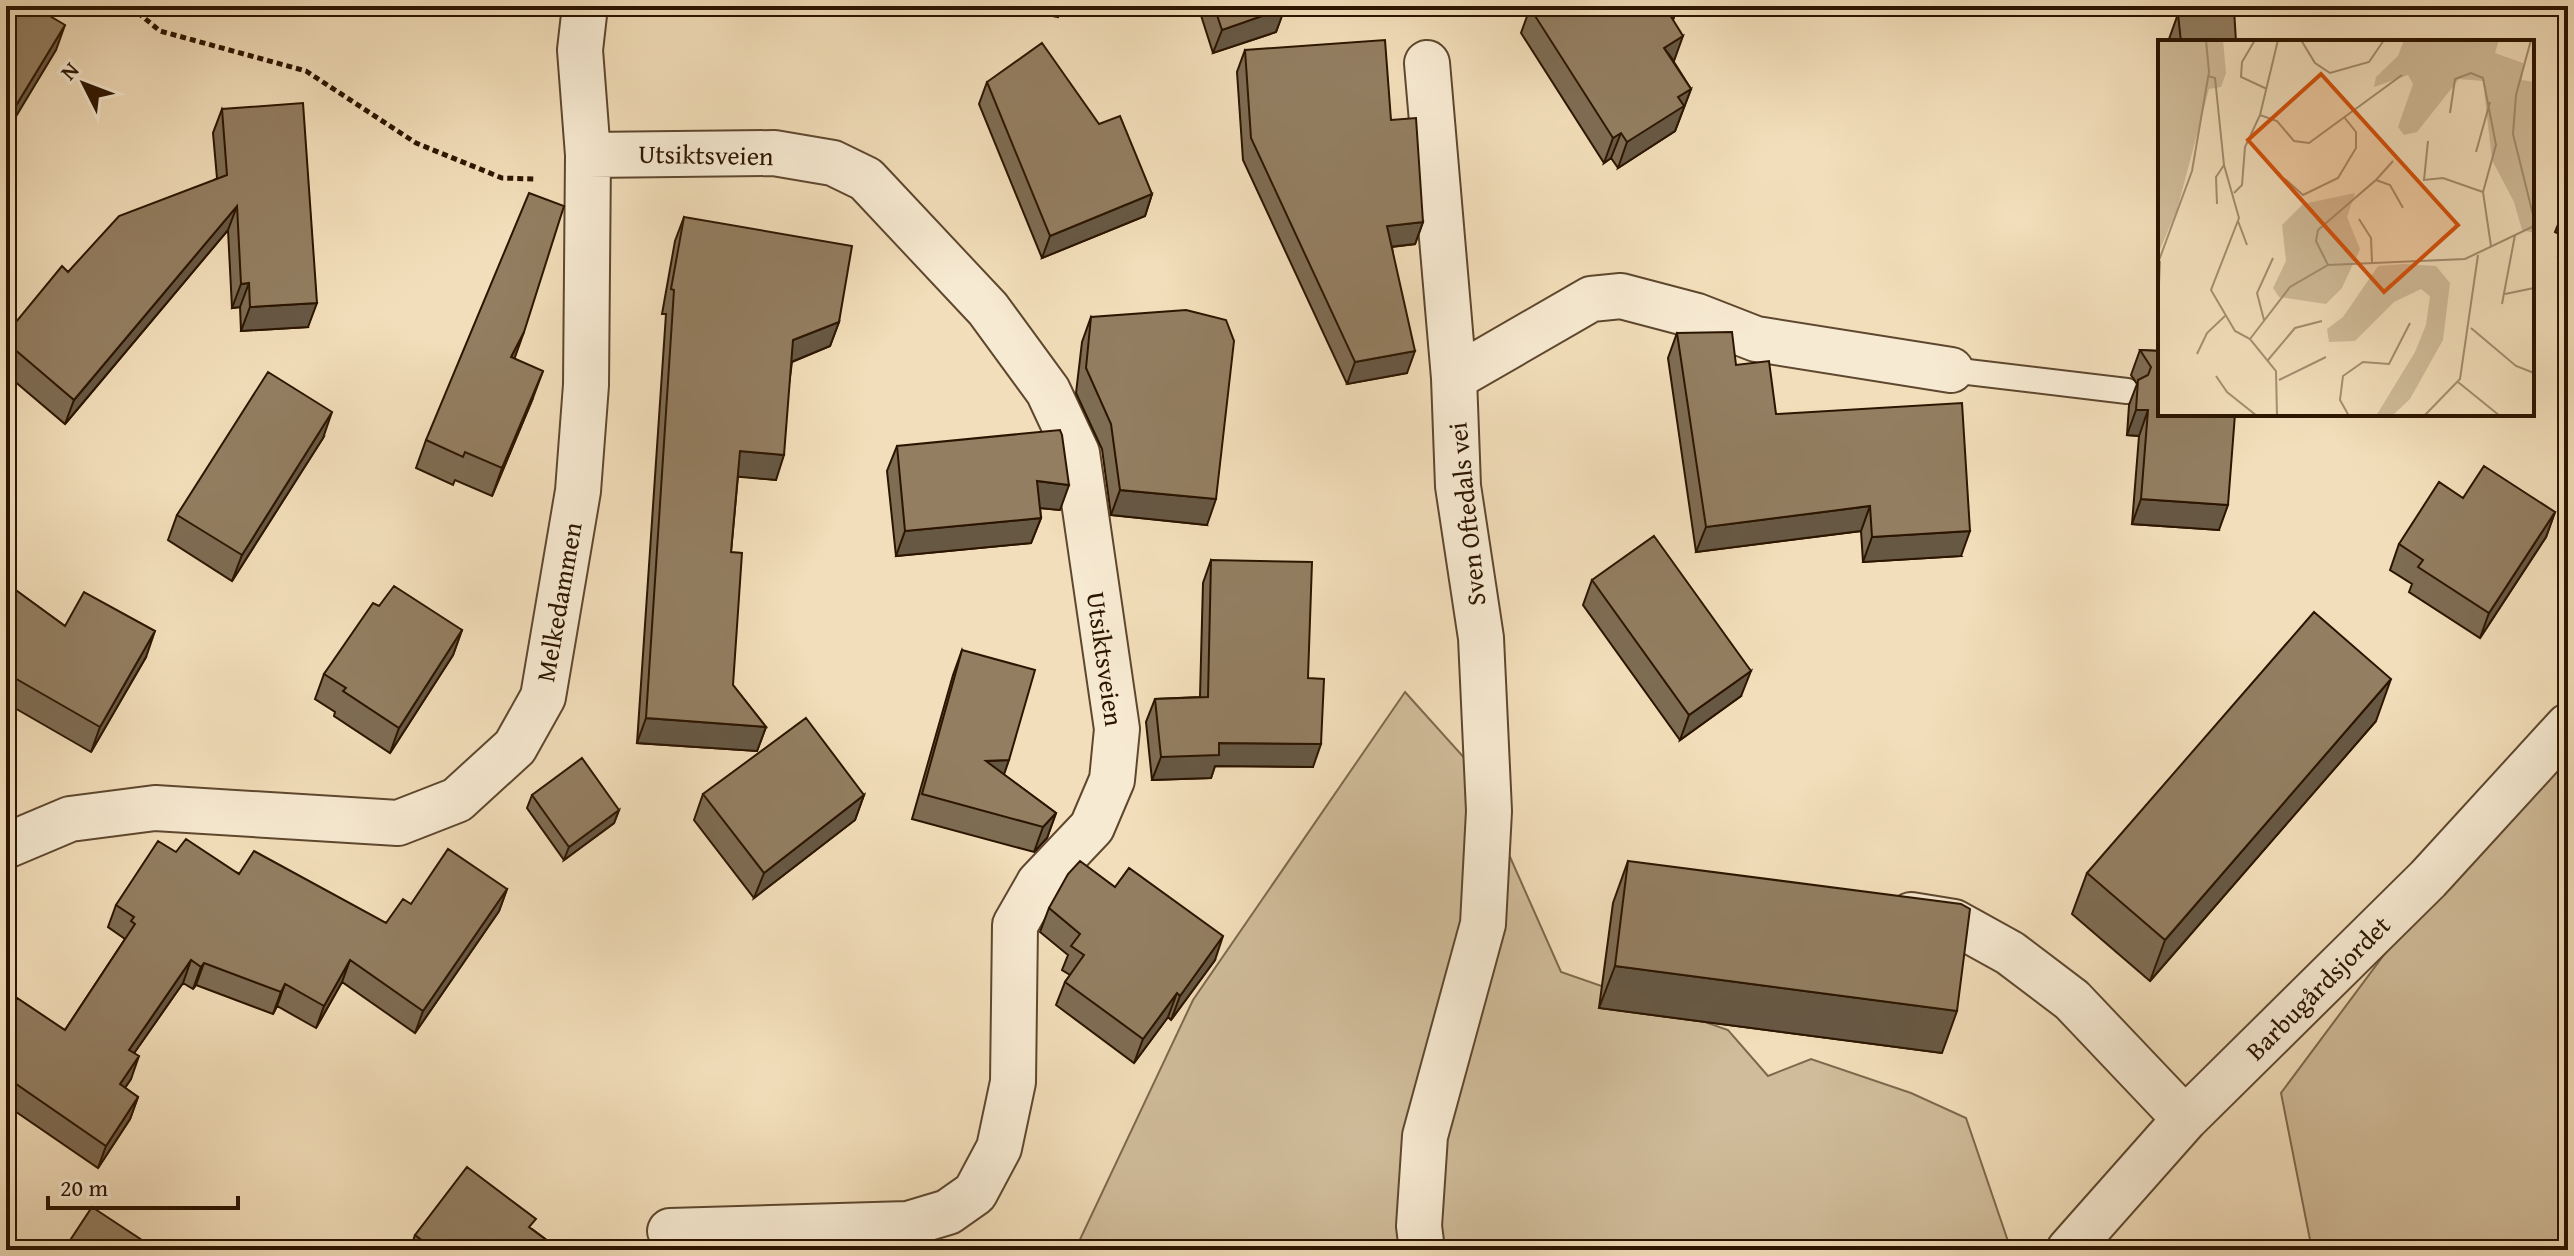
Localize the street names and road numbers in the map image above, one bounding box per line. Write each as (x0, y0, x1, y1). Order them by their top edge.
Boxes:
street label: Utsiktsveien (638, 134, 774, 175)
street label: Sven Oftedals vei (1437, 420, 1496, 608)
street label: Melkedammen (525, 519, 592, 685)
street label: Utsiktsveien (1077, 589, 1134, 729)
street label: Barbugårdsjordet (2236, 906, 2399, 1069)

